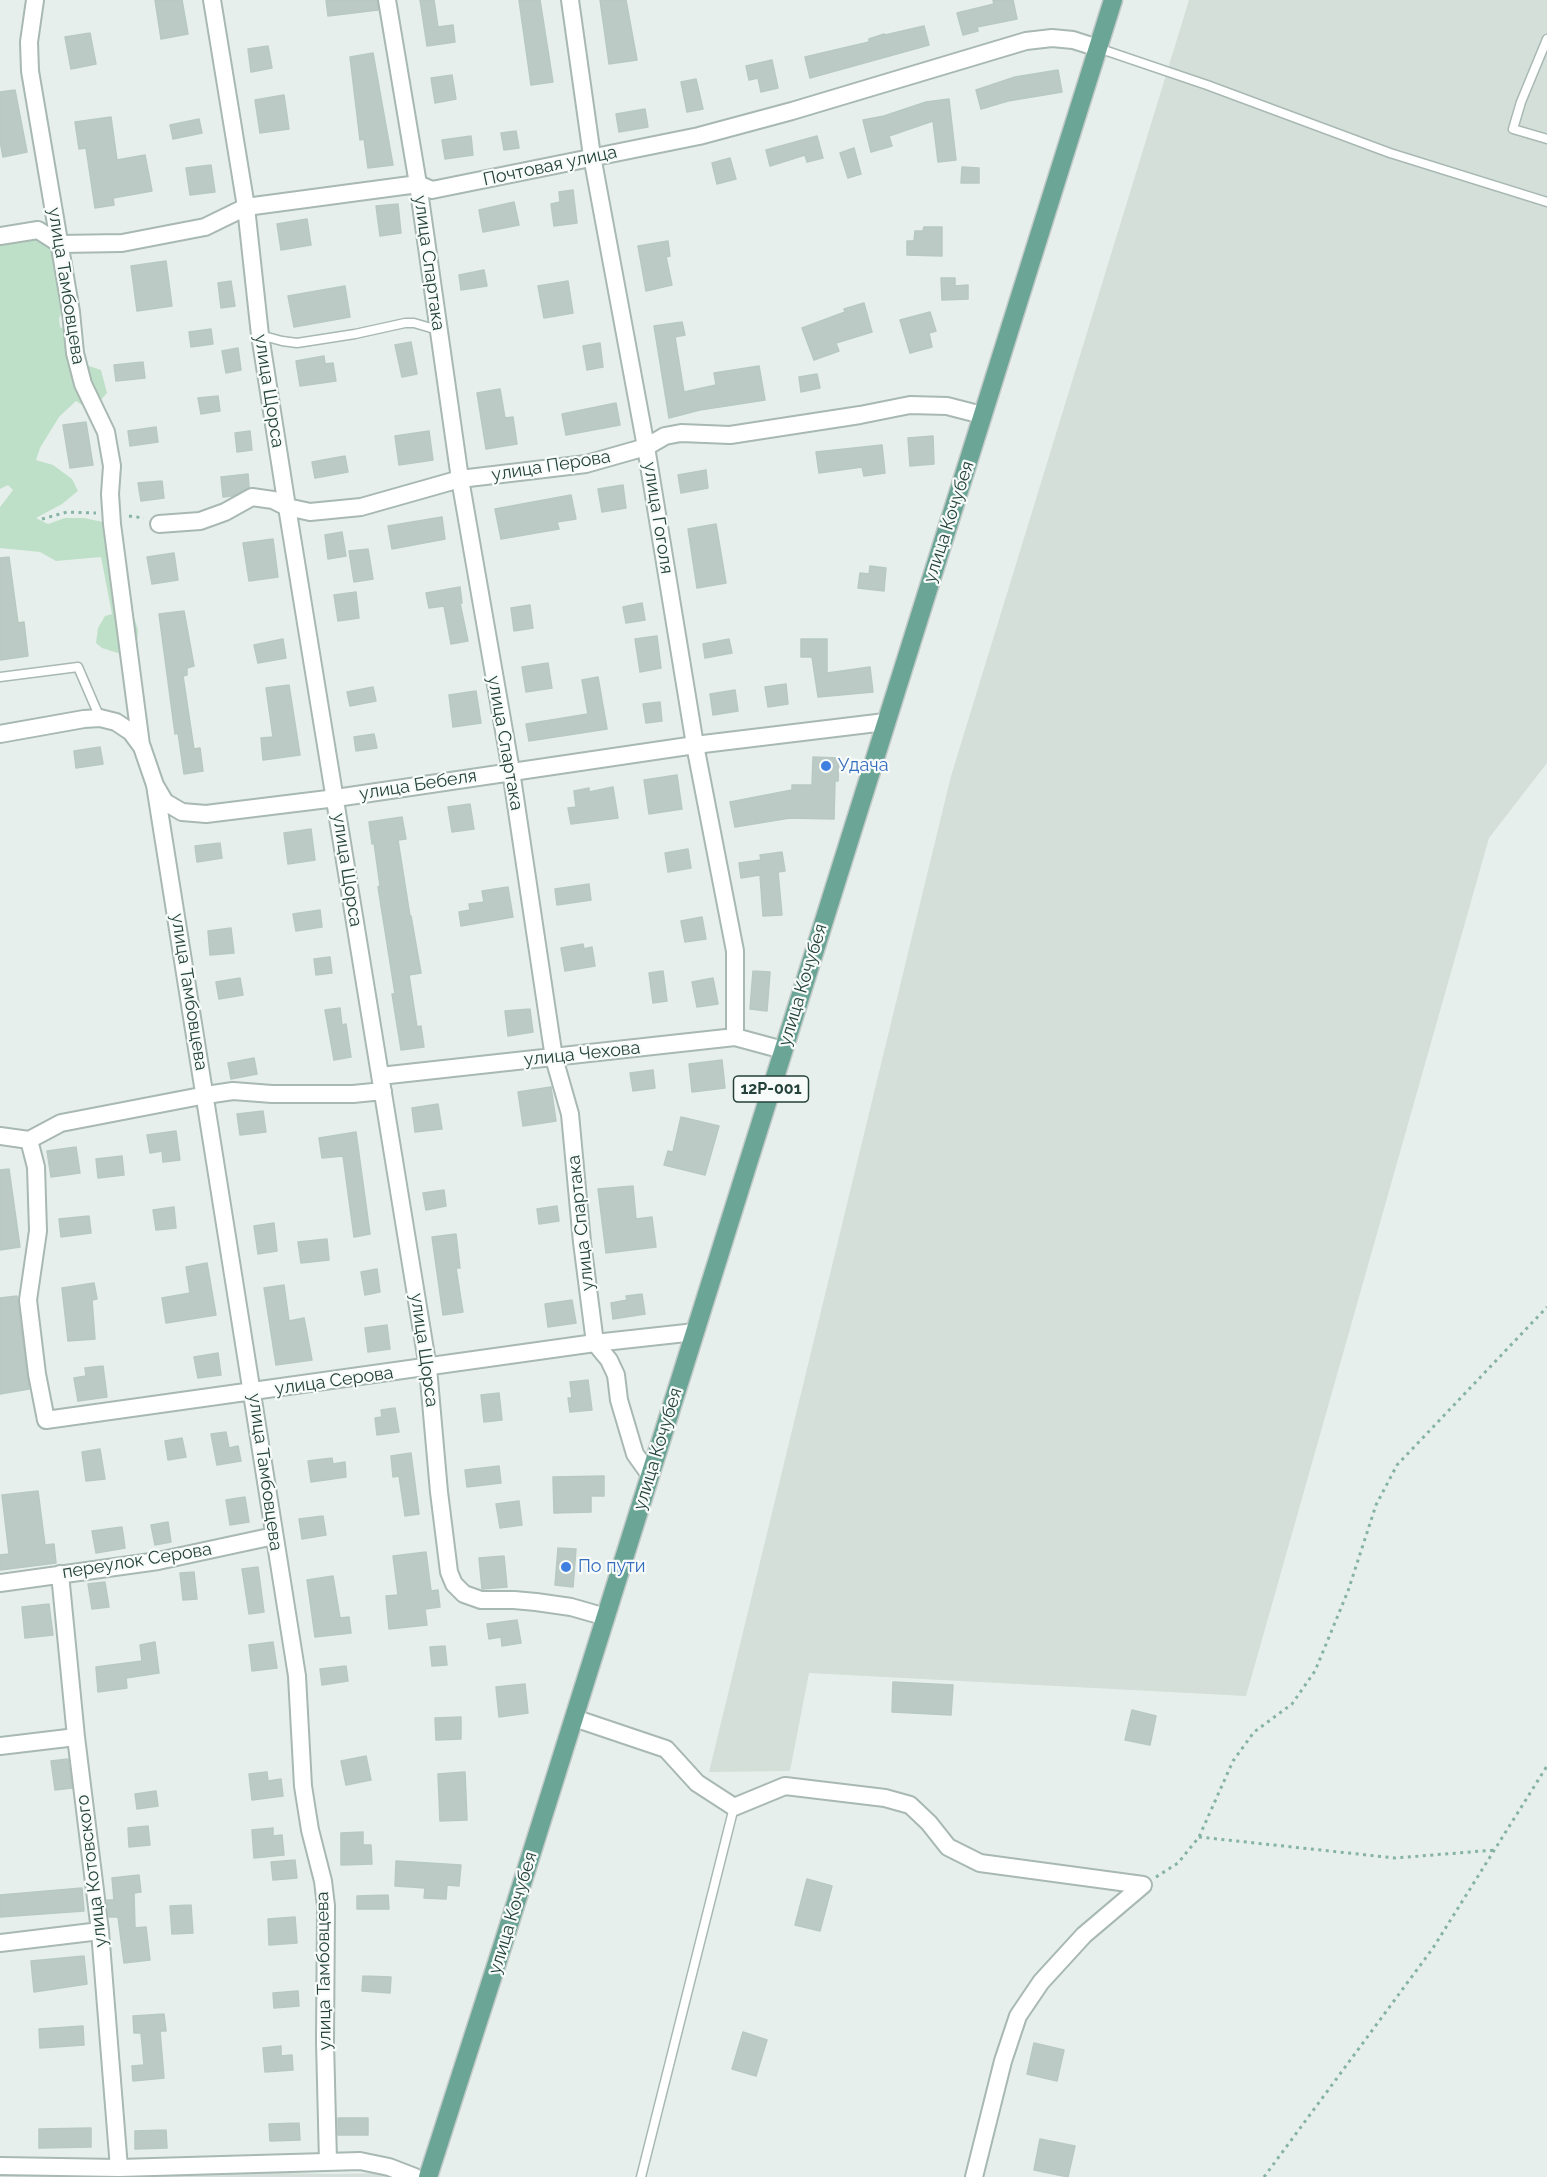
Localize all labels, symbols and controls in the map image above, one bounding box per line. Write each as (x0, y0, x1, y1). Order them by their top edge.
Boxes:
street label: Почтовая улица (481, 141, 619, 191)
street label: улица Спартака (409, 194, 449, 332)
street label: улица Тамбовцева (43, 206, 89, 366)
street label: улица Щорса (249, 333, 289, 449)
street label: улица Перова (490, 446, 612, 486)
street label: улица Кочубея (919, 458, 979, 586)
street label: улица Гоголя (638, 460, 678, 576)
street label: улица Спартака (483, 674, 527, 812)
place label: Удача (838, 755, 888, 777)
marker: Удача (819, 759, 833, 773)
street label: улица Бебеля (358, 765, 478, 805)
street label: улица Щорса (327, 812, 367, 928)
street label: улица Тамбовцева (166, 912, 212, 1072)
street label: улица Кочубея (774, 921, 832, 1049)
street label: улица Чехова (523, 1037, 641, 1071)
road number: 12Р-001 (734, 1076, 808, 1102)
street label: улица Спартака (563, 1154, 599, 1292)
street label: улица Щорса (405, 1292, 443, 1408)
street label: улица Серова (273, 1362, 395, 1400)
street label: улица Кочубея (629, 1385, 687, 1513)
street label: улица Тамбовцева (243, 1392, 287, 1552)
street label: переулок Серова (61, 1539, 213, 1583)
place label: По пути (578, 1556, 645, 1578)
marker: По пути (559, 1560, 573, 1574)
street label: улица Котовского (72, 1794, 112, 1948)
street label: улица Кочубея (484, 1849, 542, 1977)
street label: улица Тамбовцева (312, 1891, 336, 2051)

